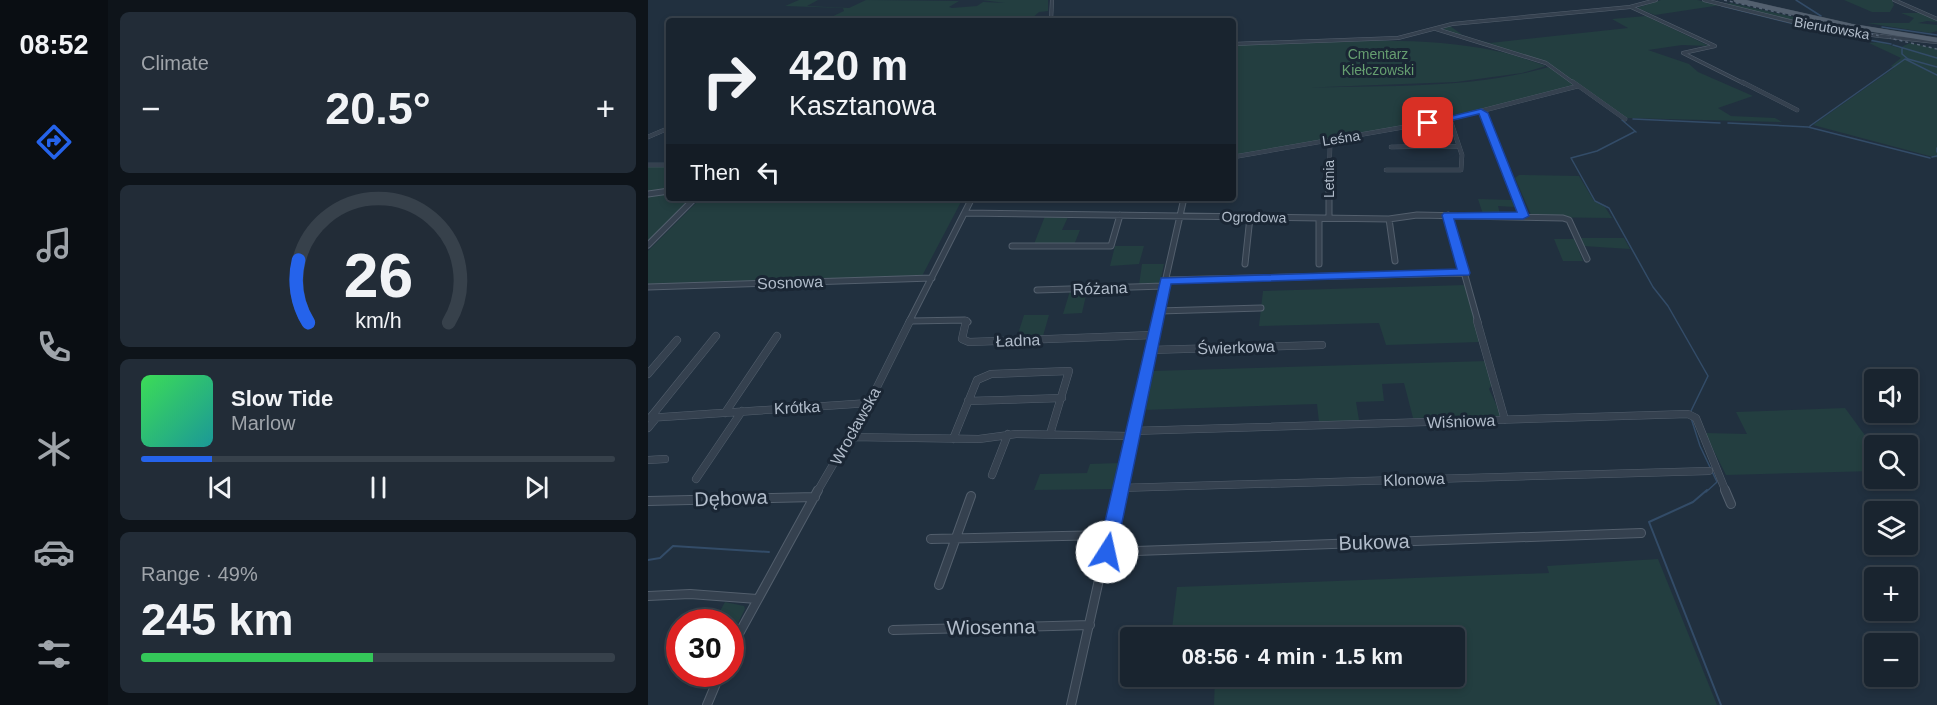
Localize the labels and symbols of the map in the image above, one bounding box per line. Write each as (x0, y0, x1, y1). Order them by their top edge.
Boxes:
street label: Bierutowska (1793, 13, 1871, 43)
park label: Cmentarz Kiełczowski (1342, 46, 1414, 78)
pin (1402, 97, 1453, 148)
street label: Leśna (1321, 127, 1361, 149)
street label: Letnia (1321, 160, 1337, 198)
street label: Ogrodowa (1222, 208, 1287, 226)
street label: Sosnowa (757, 273, 823, 292)
street label: Różana (1072, 279, 1128, 298)
street label: Ładna (995, 331, 1041, 350)
street label: Świerkowa (1197, 337, 1275, 357)
street label: Wrocławska (827, 384, 884, 468)
street label: Krótka (773, 398, 821, 417)
street label: Wiśniowa (1427, 412, 1496, 431)
street label: Klonowa (1383, 470, 1445, 489)
street label: Dębowa (694, 486, 769, 510)
position arrow (1075, 520, 1139, 584)
street label: Bukowa (1338, 530, 1411, 554)
speed limit sign: 30 (666, 609, 744, 687)
street label: Wiosenna (946, 615, 1037, 639)

